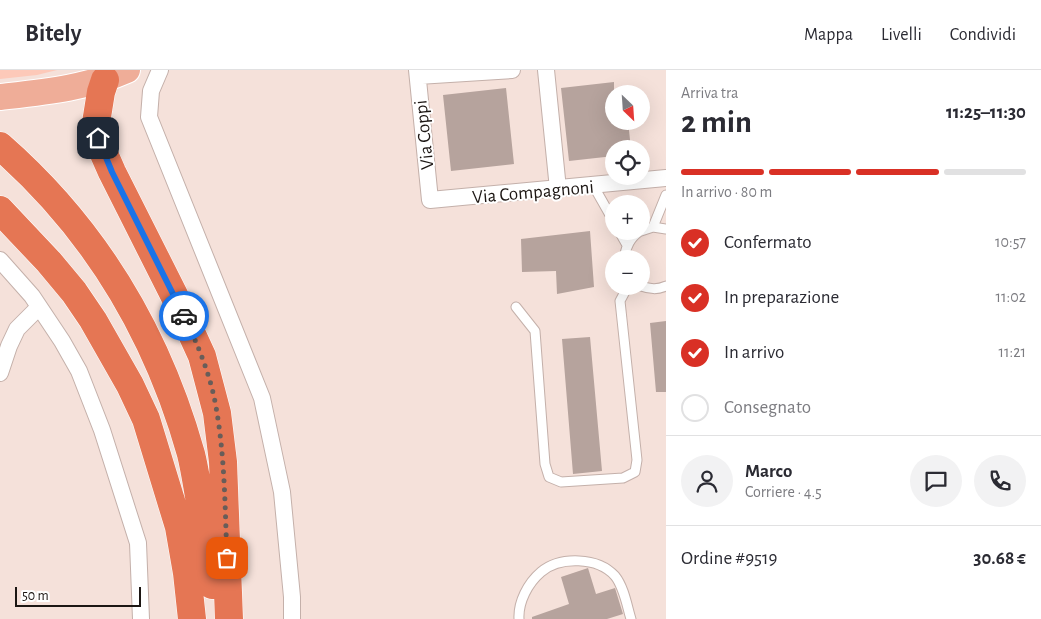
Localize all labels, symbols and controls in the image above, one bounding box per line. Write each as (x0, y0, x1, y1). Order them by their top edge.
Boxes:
text: Bitely (25, 22, 81, 46)
text: Mappa (804, 26, 853, 44)
text: Livelli (881, 26, 922, 44)
text: Condividi (950, 26, 1016, 44)
north arrow (605, 85, 650, 130)
map controls (605, 85, 650, 295)
text: Arriva tra (681, 85, 738, 101)
street label: Via Coppi (411, 99, 438, 171)
text: 11:25–11:30 (946, 103, 1026, 122)
text: 2 min (681, 106, 752, 138)
pin (77, 117, 119, 159)
icon: home (84, 124, 112, 152)
button: locate (605, 140, 650, 185)
street label: Via Compagnoni (471, 178, 595, 207)
text: In arrivo · 80 m (681, 184, 772, 200)
button: + (605, 195, 650, 240)
icon: check (681, 229, 709, 257)
text: Confermato (724, 233, 812, 252)
text: 10:57 (995, 234, 1026, 250)
button: − (605, 250, 650, 295)
icon: check (681, 284, 709, 312)
text: In preparazione (724, 288, 839, 307)
text: 11:02 (996, 289, 1026, 305)
courier (159, 291, 209, 341)
icon: car (170, 302, 198, 330)
icon: check (681, 339, 709, 367)
text: In arrivo (724, 343, 784, 362)
text: 11:21 (999, 344, 1026, 360)
text: Consegnato (724, 398, 811, 417)
button: person (681, 455, 733, 507)
button: chat (910, 455, 962, 507)
button: phone (974, 455, 1026, 507)
text: Marco (745, 462, 792, 481)
text: Corriere · 4.5 (745, 484, 822, 500)
pin (206, 537, 248, 579)
icon: bag (213, 544, 241, 572)
text: Ordine #9519 (681, 549, 777, 568)
text: 30.68 € (973, 549, 1026, 568)
scale bar (15, 584, 141, 607)
text: 50 m (22, 589, 49, 603)

